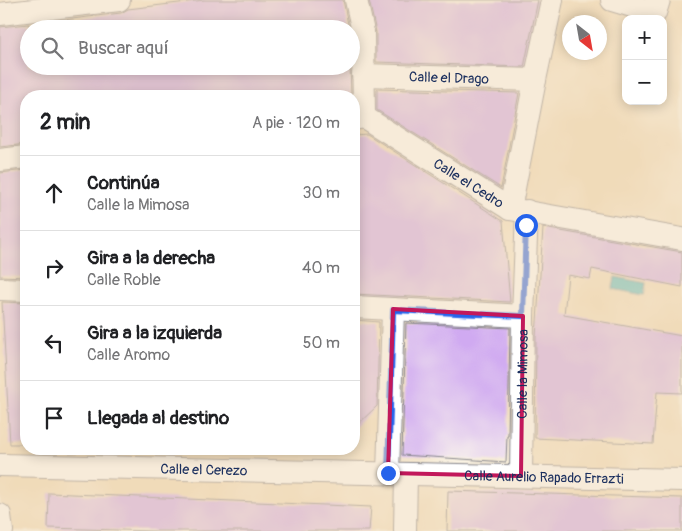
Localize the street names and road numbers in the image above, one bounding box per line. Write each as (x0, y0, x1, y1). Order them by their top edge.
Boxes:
street label: Calle el Drago (409, 68, 490, 88)
street label: Calle el Cedro (430, 155, 507, 212)
street label: Calle la Mimosa (514, 329, 532, 419)
street label: Calle el Cerezo (160, 461, 248, 479)
street label: Calle Aurelio Rapado Errazti (464, 467, 624, 488)

